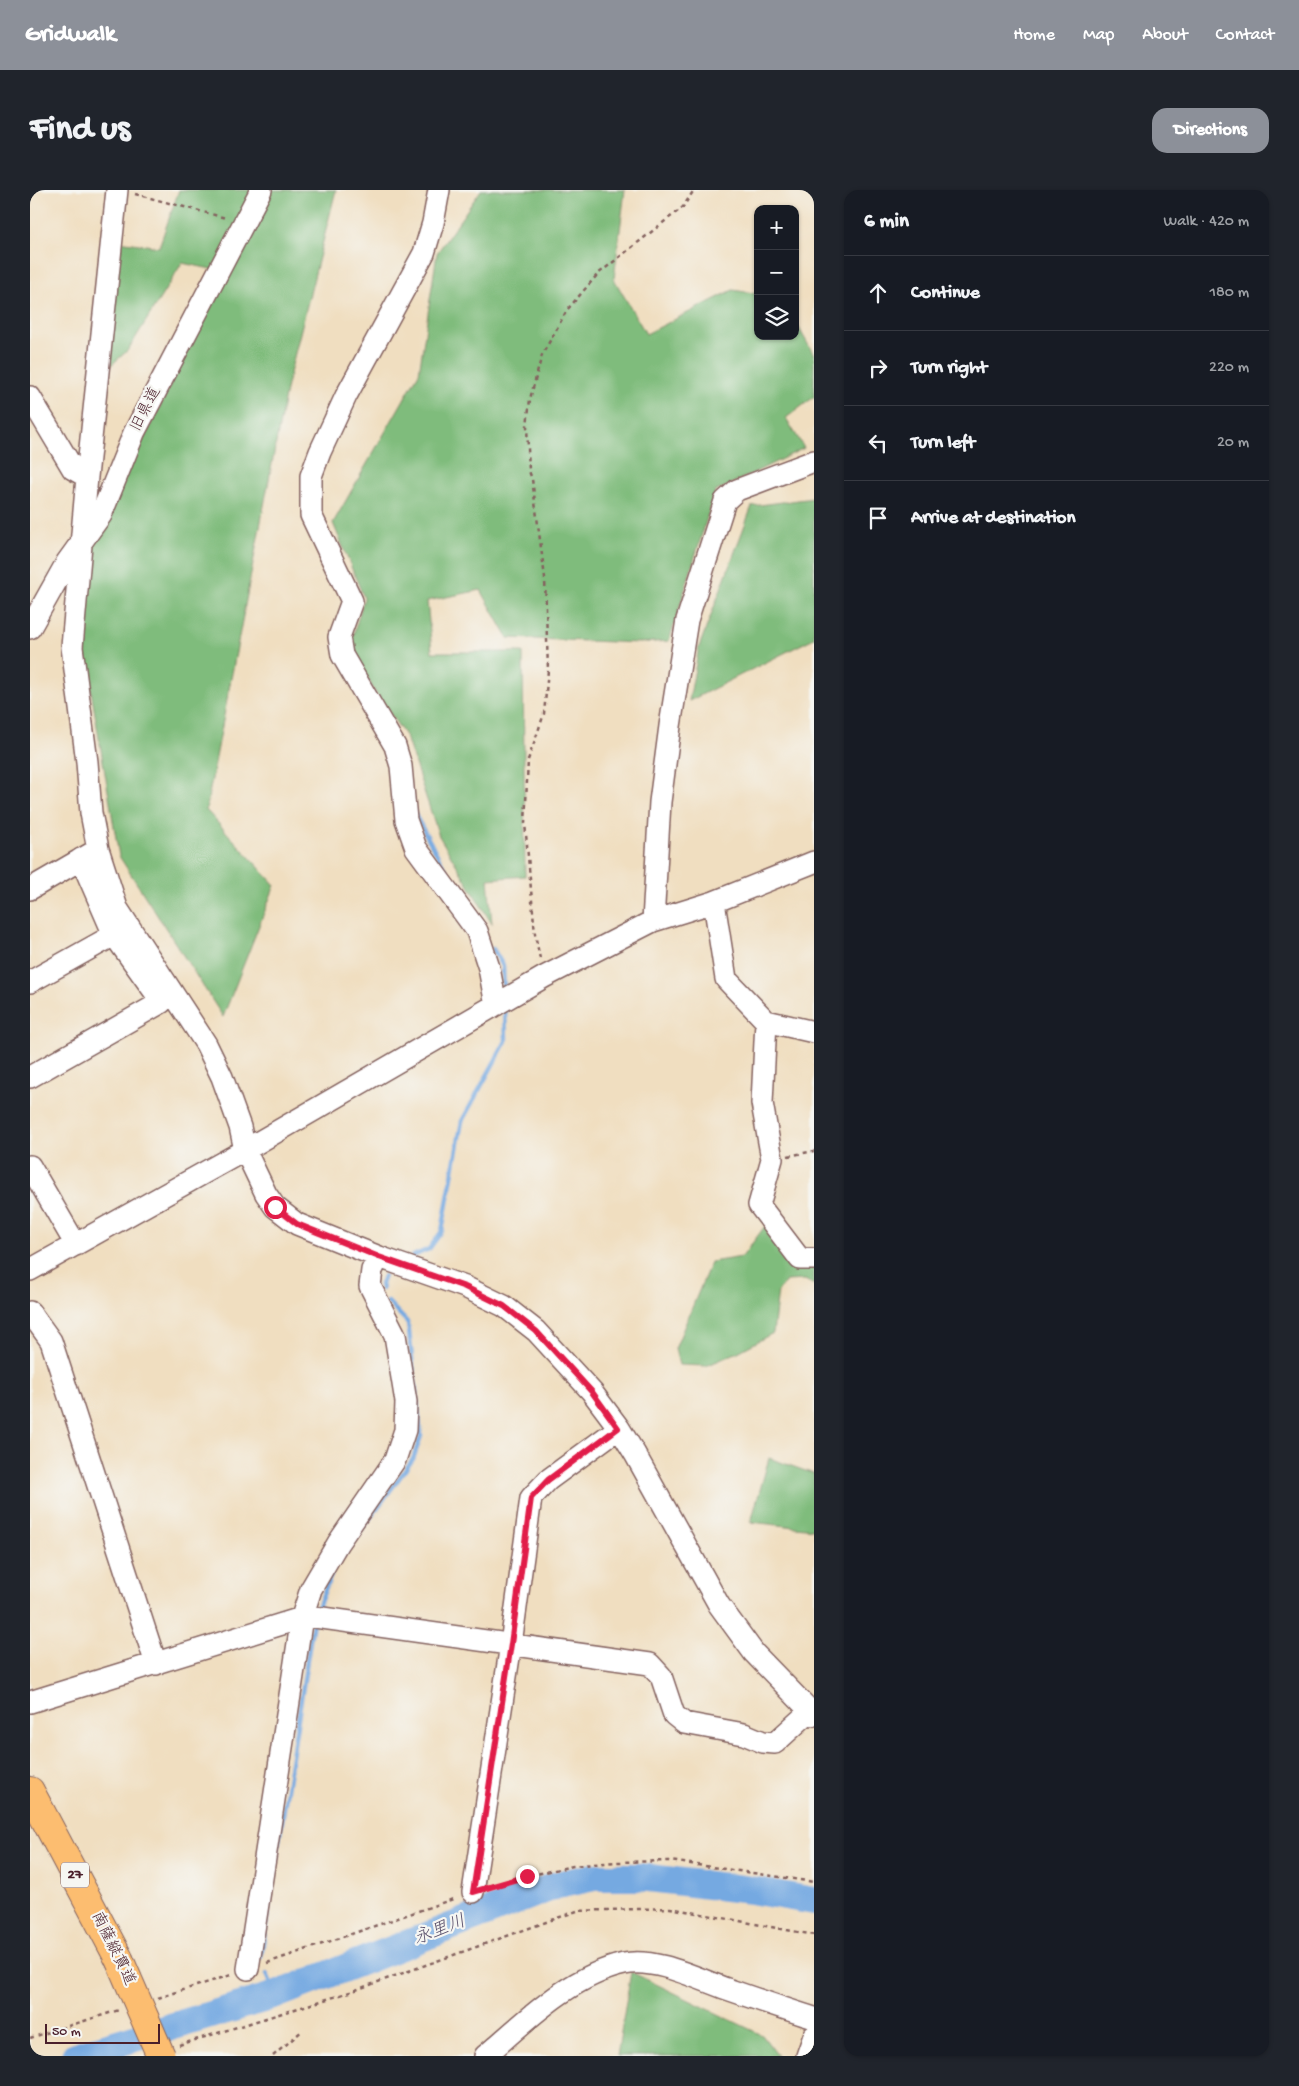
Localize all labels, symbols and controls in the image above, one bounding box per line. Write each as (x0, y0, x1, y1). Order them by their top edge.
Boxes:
text: Gridwalk (25, 21, 116, 50)
text: Home (1013, 25, 1055, 46)
text: Map (1083, 25, 1114, 46)
text: About (1142, 25, 1188, 46)
text: Contact (1216, 25, 1274, 46)
button: Directions (1152, 108, 1269, 153)
text: Find us (30, 110, 130, 151)
map controls (754, 205, 799, 340)
button: + (754, 205, 799, 250)
text: 6 min (864, 210, 909, 235)
text: Walk · 420 m (1164, 213, 1249, 232)
button: − (754, 250, 799, 295)
icon: ahead (864, 279, 892, 307)
text: Continue (911, 282, 980, 305)
text: 180 m (1210, 284, 1249, 303)
button: layers (754, 295, 799, 340)
icon: right (864, 354, 892, 382)
text: Turn right (911, 357, 987, 380)
text: 220 m (1209, 359, 1249, 378)
street label: 旧県道 (127, 384, 166, 436)
icon: left (864, 429, 892, 457)
text: Turn left (911, 432, 975, 455)
text: 20 m (1217, 434, 1249, 453)
icon: arrive (864, 504, 892, 532)
text: Arrive at destination (911, 507, 1075, 530)
route start (264, 1196, 287, 1219)
road number: 27 (61, 1862, 89, 1888)
route end (516, 1865, 539, 1888)
street label: 南薩縦貫道 (86, 1908, 140, 1989)
water label: 永里川 (411, 1911, 469, 1950)
scale bar (45, 2021, 160, 2044)
text: 50 m (52, 2024, 81, 2041)

